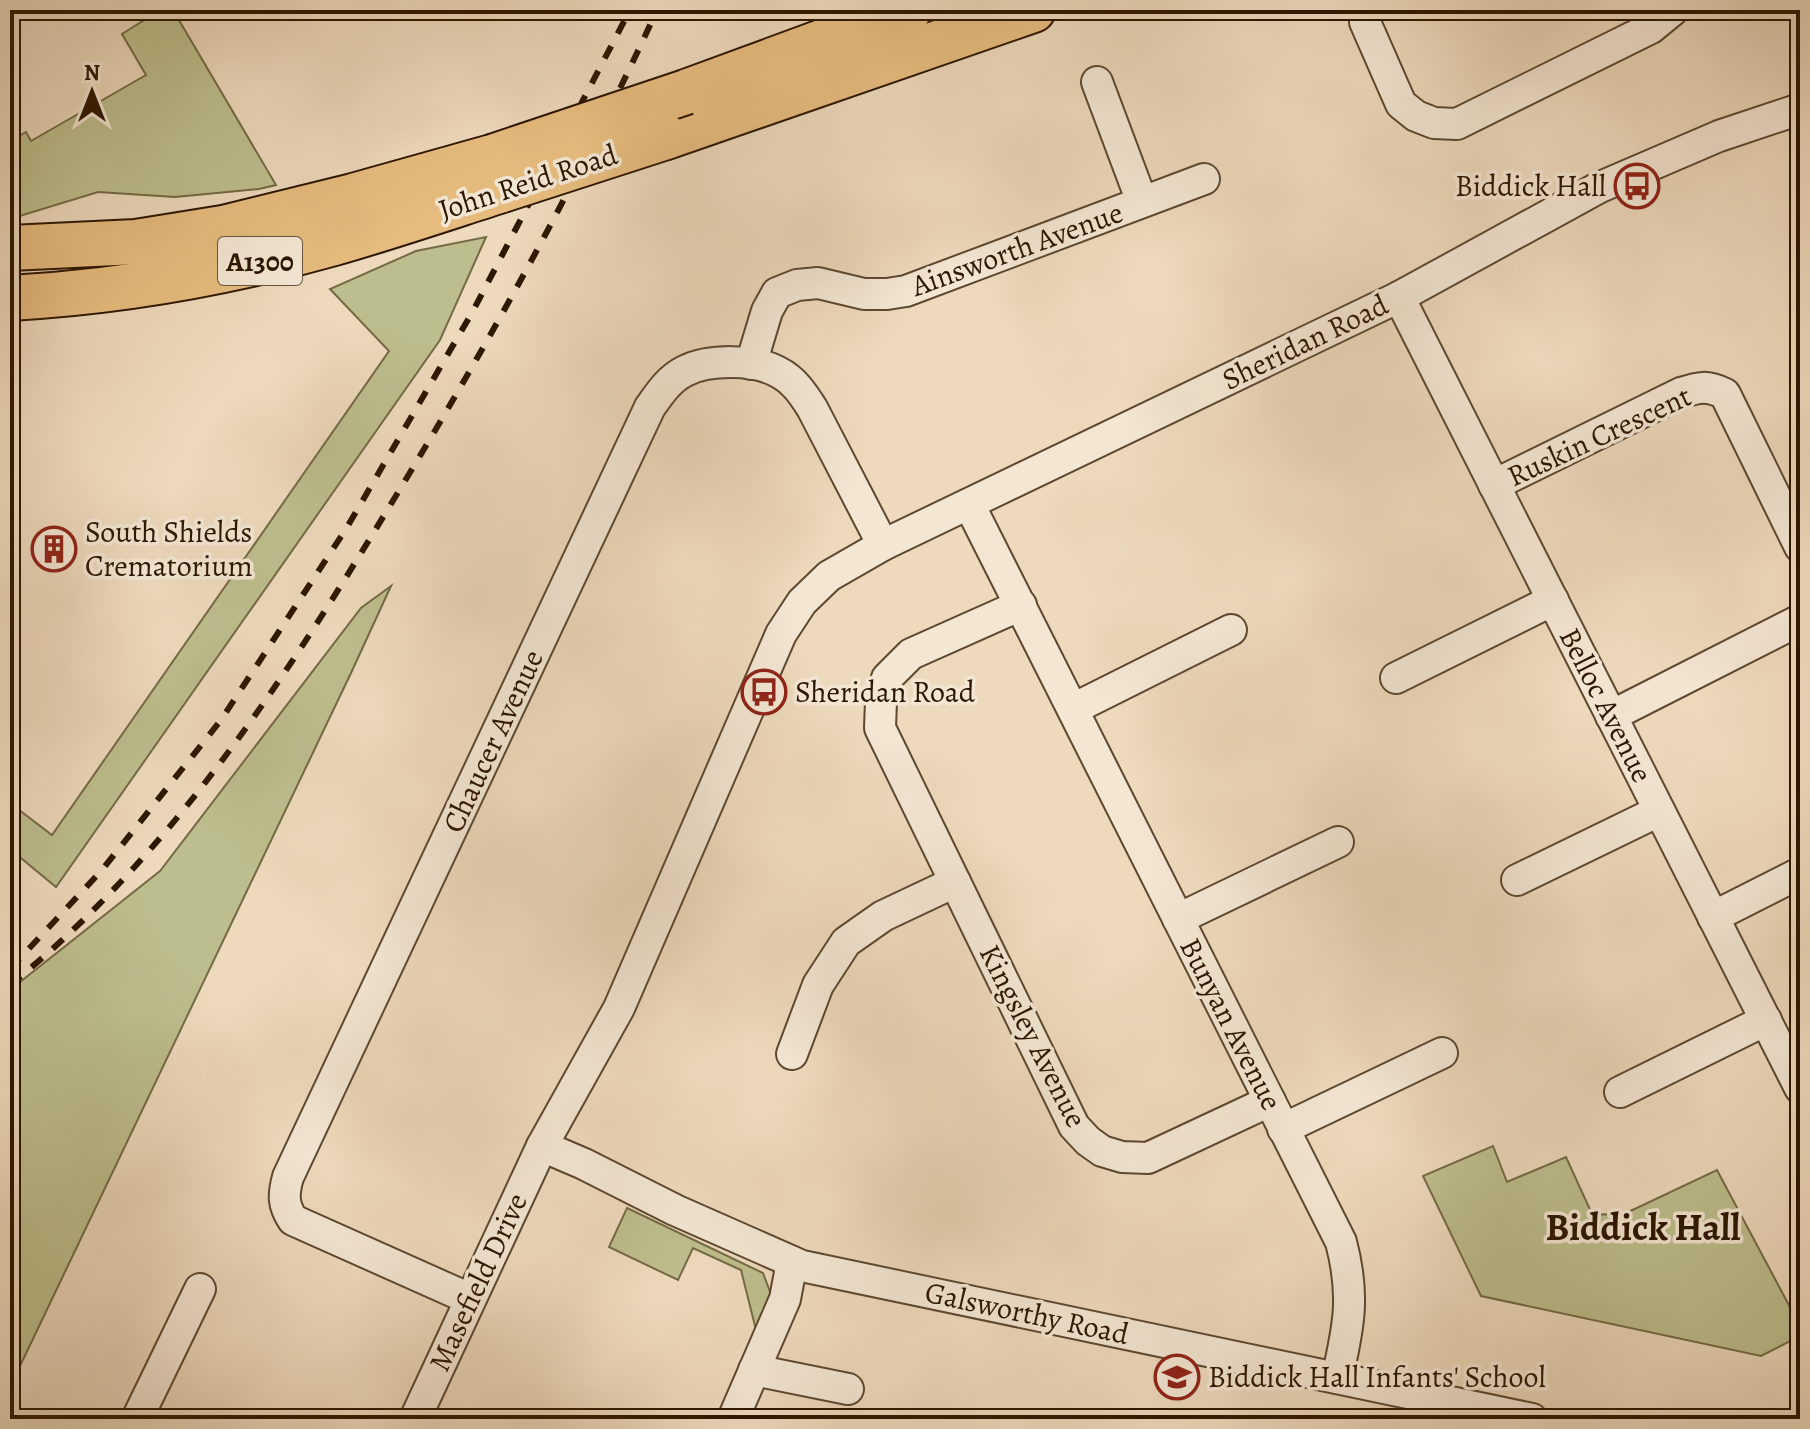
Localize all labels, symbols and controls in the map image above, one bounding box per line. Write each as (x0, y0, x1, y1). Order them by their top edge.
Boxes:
north arrow (52, 52, 132, 132)
text: N (84, 58, 100, 88)
street label: John Reid Road (433, 134, 623, 230)
bus stop icon: Biddick Hall (1613, 162, 1661, 210)
place label: Biddick Hall (1455, 166, 1606, 206)
street label: Ainsworth Avenue (905, 192, 1128, 306)
road number: A1300 (218, 237, 302, 285)
street label: Sheridan Road (1215, 284, 1395, 399)
street label: Ruskin Crescent (1501, 376, 1697, 496)
place label: South Shields Crematorium (85, 512, 253, 586)
building icon: South Shields Crematorium (30, 525, 78, 573)
street label: Belloc Avenue (1550, 621, 1662, 789)
street label: Chaucer Avenue (433, 643, 553, 839)
bus stop icon: Sheridan Road (740, 668, 788, 716)
place label: Sheridan Road (795, 672, 976, 712)
street label: Bunyan Avenue (1170, 931, 1292, 1117)
street label: Kingsley Avenue (970, 938, 1096, 1134)
street label: Masefield Drive (419, 1186, 537, 1378)
district label: Biddick Hall (1545, 1201, 1741, 1253)
street label: Galsworthy Road (921, 1272, 1133, 1354)
school or university icon: Biddick Hall Infants' School (1153, 1353, 1201, 1401)
place label: Biddick Hall Infants' School (1208, 1357, 1546, 1397)

